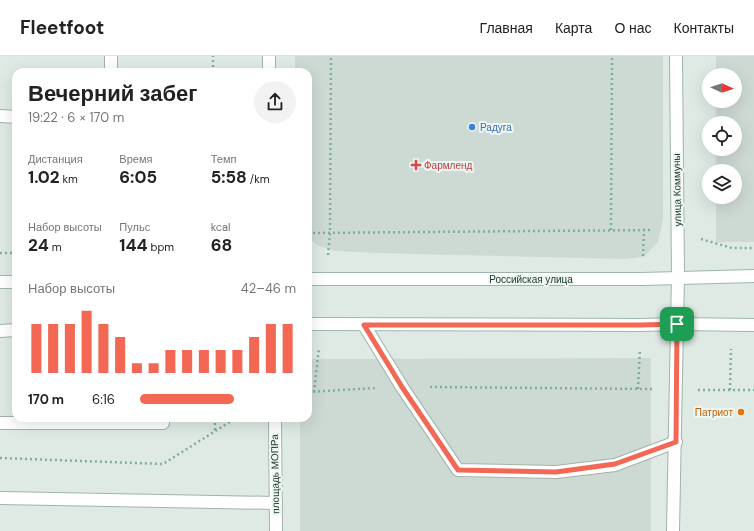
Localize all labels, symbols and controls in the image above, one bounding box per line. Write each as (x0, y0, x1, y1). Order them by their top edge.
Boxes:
text: Fleetfoot (20, 15, 104, 40)
text: Главная (480, 19, 533, 37)
text: Карта (555, 19, 592, 37)
text: О нас (614, 19, 652, 37)
text: Контакты (674, 19, 734, 37)
north arrow (702, 68, 742, 108)
map controls (702, 68, 742, 204)
text: Вечерний забег (28, 79, 197, 108)
button: share (254, 81, 296, 123)
text: 19:22 · 6 × 170 m (28, 109, 124, 126)
button: locate (702, 116, 742, 156)
place label: Радуга (480, 121, 512, 134)
marker: Радуга (467, 122, 477, 132)
text: Дистанция (28, 152, 83, 166)
text: Время (119, 152, 152, 166)
text: Темп (211, 152, 236, 166)
street label: улица Коммуны (670, 153, 684, 227)
place label: Фармленд (424, 159, 473, 172)
marker: Фармленд (411, 160, 421, 170)
button: layers (702, 164, 742, 204)
text: 1.02 (28, 166, 60, 188)
text: 6:05 (119, 166, 157, 188)
text: 5:58 (211, 166, 247, 188)
text: km (60, 172, 78, 186)
text: /km (247, 172, 269, 186)
text: Набор высоты (28, 220, 102, 234)
text: Пульс (119, 220, 150, 234)
text: kcal (211, 220, 231, 234)
text: 24 (28, 234, 49, 256)
text: 144 (119, 234, 148, 256)
text: 68 (211, 234, 232, 256)
text: m (49, 240, 61, 254)
text: bpm (148, 240, 174, 254)
street label: Российская улица (489, 273, 573, 286)
text: Набор высоты (28, 280, 115, 297)
text: 42–46 m (241, 280, 296, 297)
pin (660, 307, 694, 341)
icon: arrive (666, 313, 688, 335)
text: 170 m (28, 391, 64, 408)
text: 6:16 (92, 391, 115, 408)
place label: Патриот (695, 406, 733, 419)
marker: Патриот (736, 407, 746, 417)
street label: площадь МОПРа (268, 434, 282, 514)

